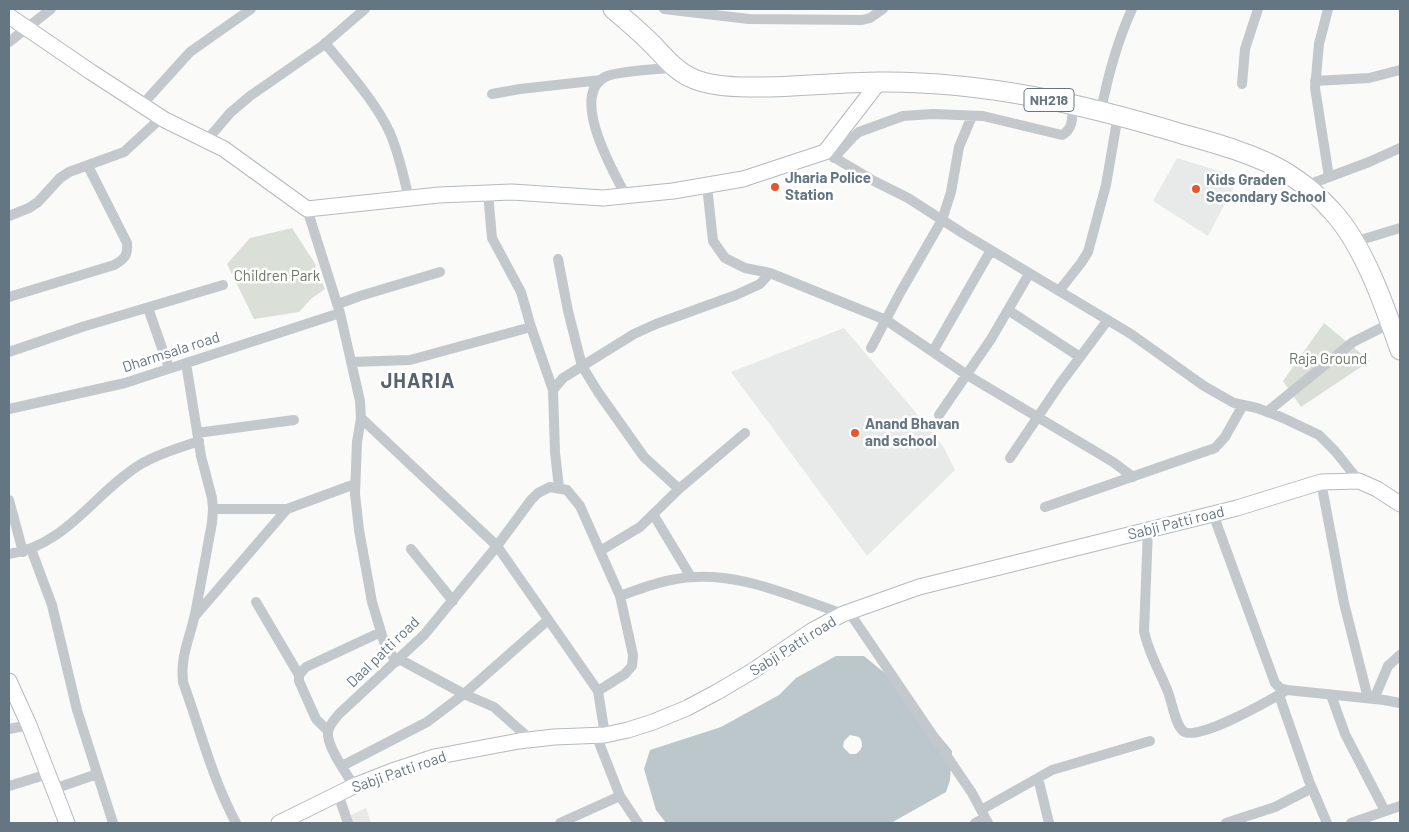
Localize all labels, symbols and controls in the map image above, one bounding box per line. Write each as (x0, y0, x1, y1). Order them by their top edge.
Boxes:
road number: NH218 (1024, 88, 1074, 112)
place label: Jharia Police Station (785, 169, 871, 204)
place label: Kids Graden Secondary School (1206, 171, 1326, 206)
marker: Jharia Police Station (769, 181, 781, 193)
marker: Kids Graden Secondary School (1190, 183, 1202, 195)
park label: Children Park (234, 267, 320, 285)
street label: Dharmsala road (120, 328, 222, 376)
park label: Raja Ground (1289, 350, 1367, 368)
district label: JHARIA (380, 369, 456, 393)
place label: Anand Bhavan and school (865, 415, 960, 450)
marker: Anand Bhavan and school (849, 427, 861, 439)
street label: Sabji Patti road (1126, 502, 1226, 544)
street label: Sabji Patti road (746, 612, 840, 680)
street label: Daal patti road (343, 613, 423, 691)
street label: Sabji Patti road (349, 747, 449, 797)

